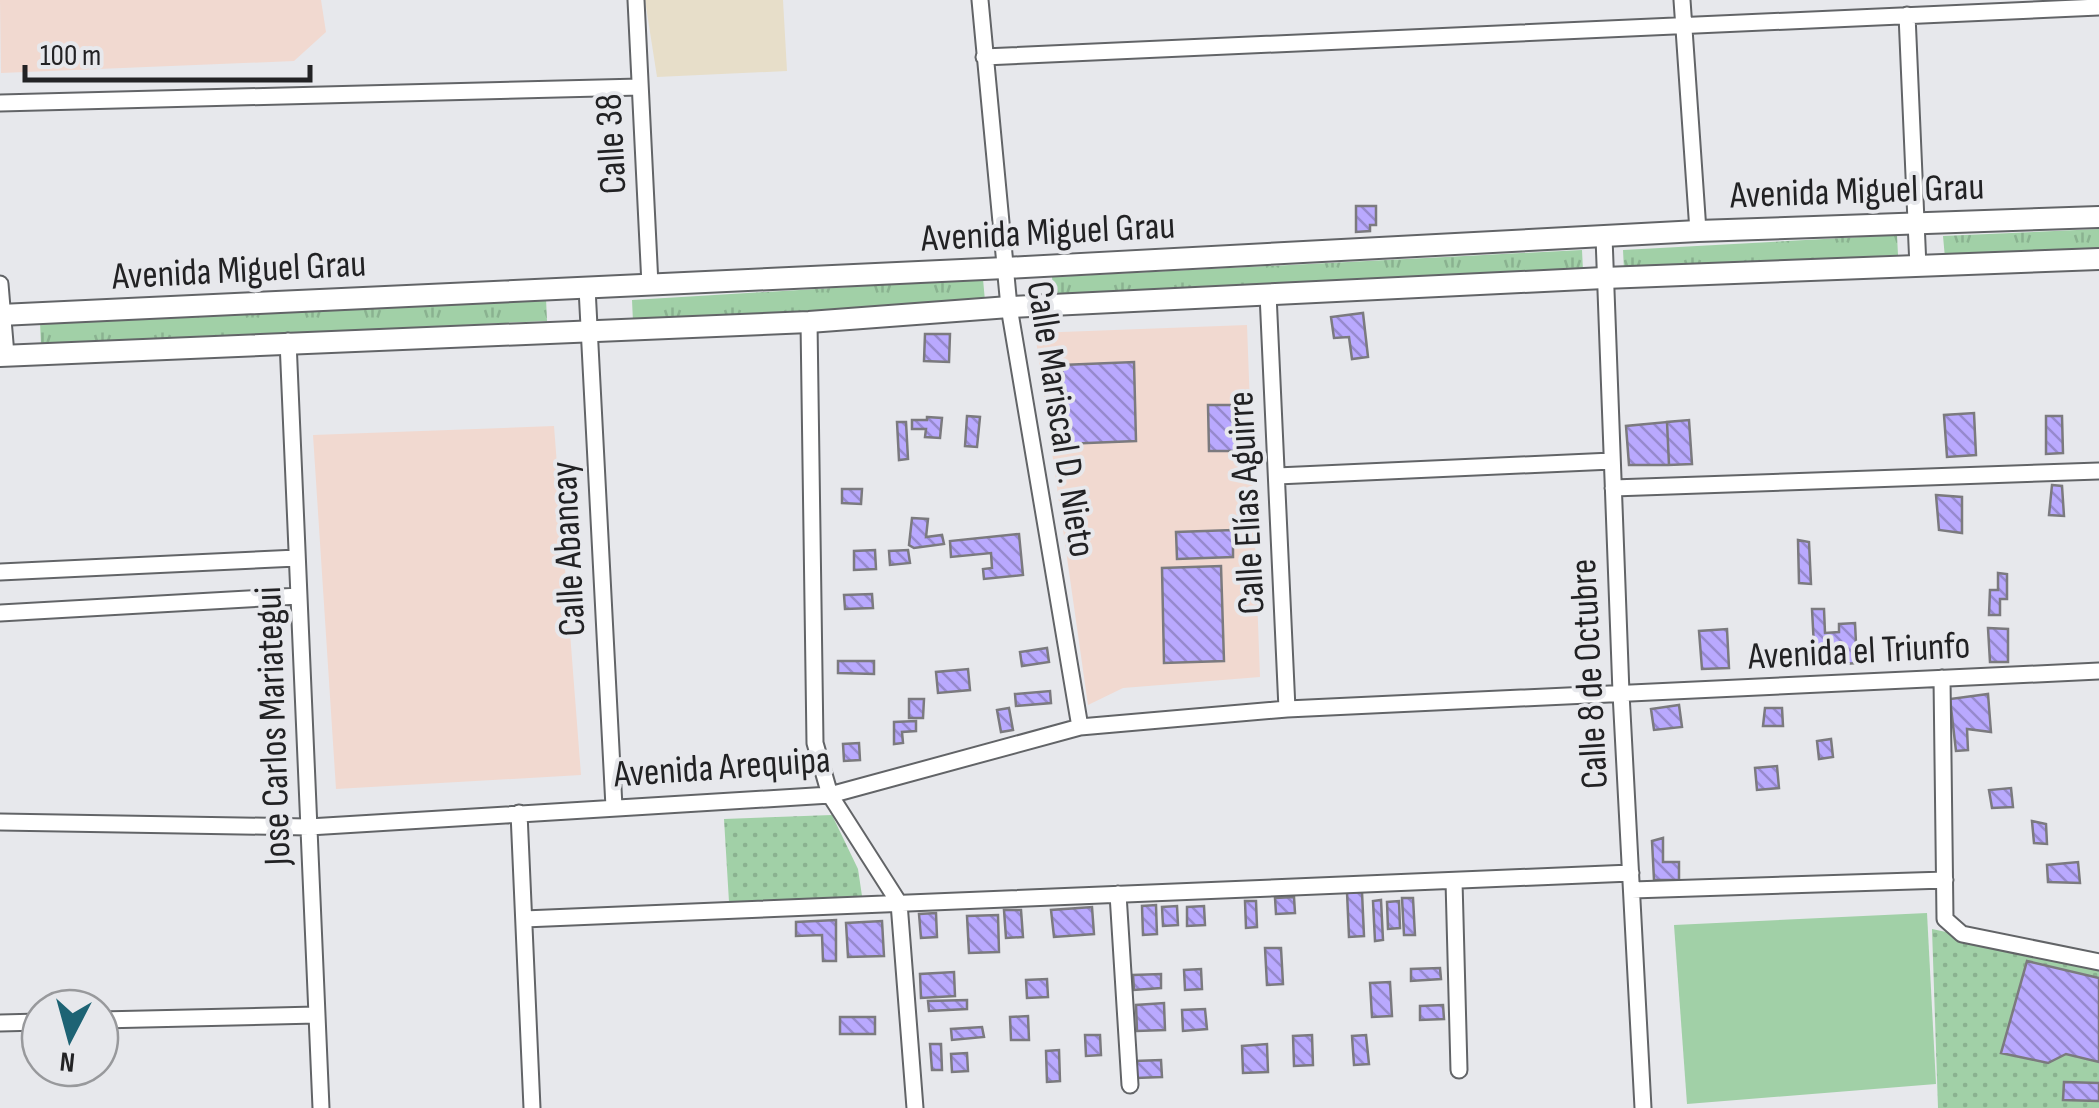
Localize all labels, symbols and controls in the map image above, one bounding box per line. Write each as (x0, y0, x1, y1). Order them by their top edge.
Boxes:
scale bar (25, 20, 310, 82)
text: 100 m (40, 38, 101, 74)
street label: Calle 38 (586, 93, 637, 195)
street label: Avenida Miguel Grau (1728, 165, 1985, 218)
street label: Avenida Miguel Grau (919, 203, 1176, 262)
street label: Avenida Miguel Grau (110, 241, 367, 300)
street label: Calle Mariscal D. Nieto (1016, 278, 1105, 560)
street label: Calle Elías Aguirre (1218, 390, 1275, 616)
street label: Calle Abancay (541, 460, 596, 637)
street label: Calle 8 de Octubre (1561, 558, 1618, 790)
street label: Jose Carlos Mariategui (246, 586, 301, 867)
street label: Avenida el Triunfo (1746, 623, 1971, 680)
street label: Avenida Arequipa (611, 737, 832, 798)
north arrow (20, 988, 120, 1088)
text: N (58, 1044, 77, 1079)

